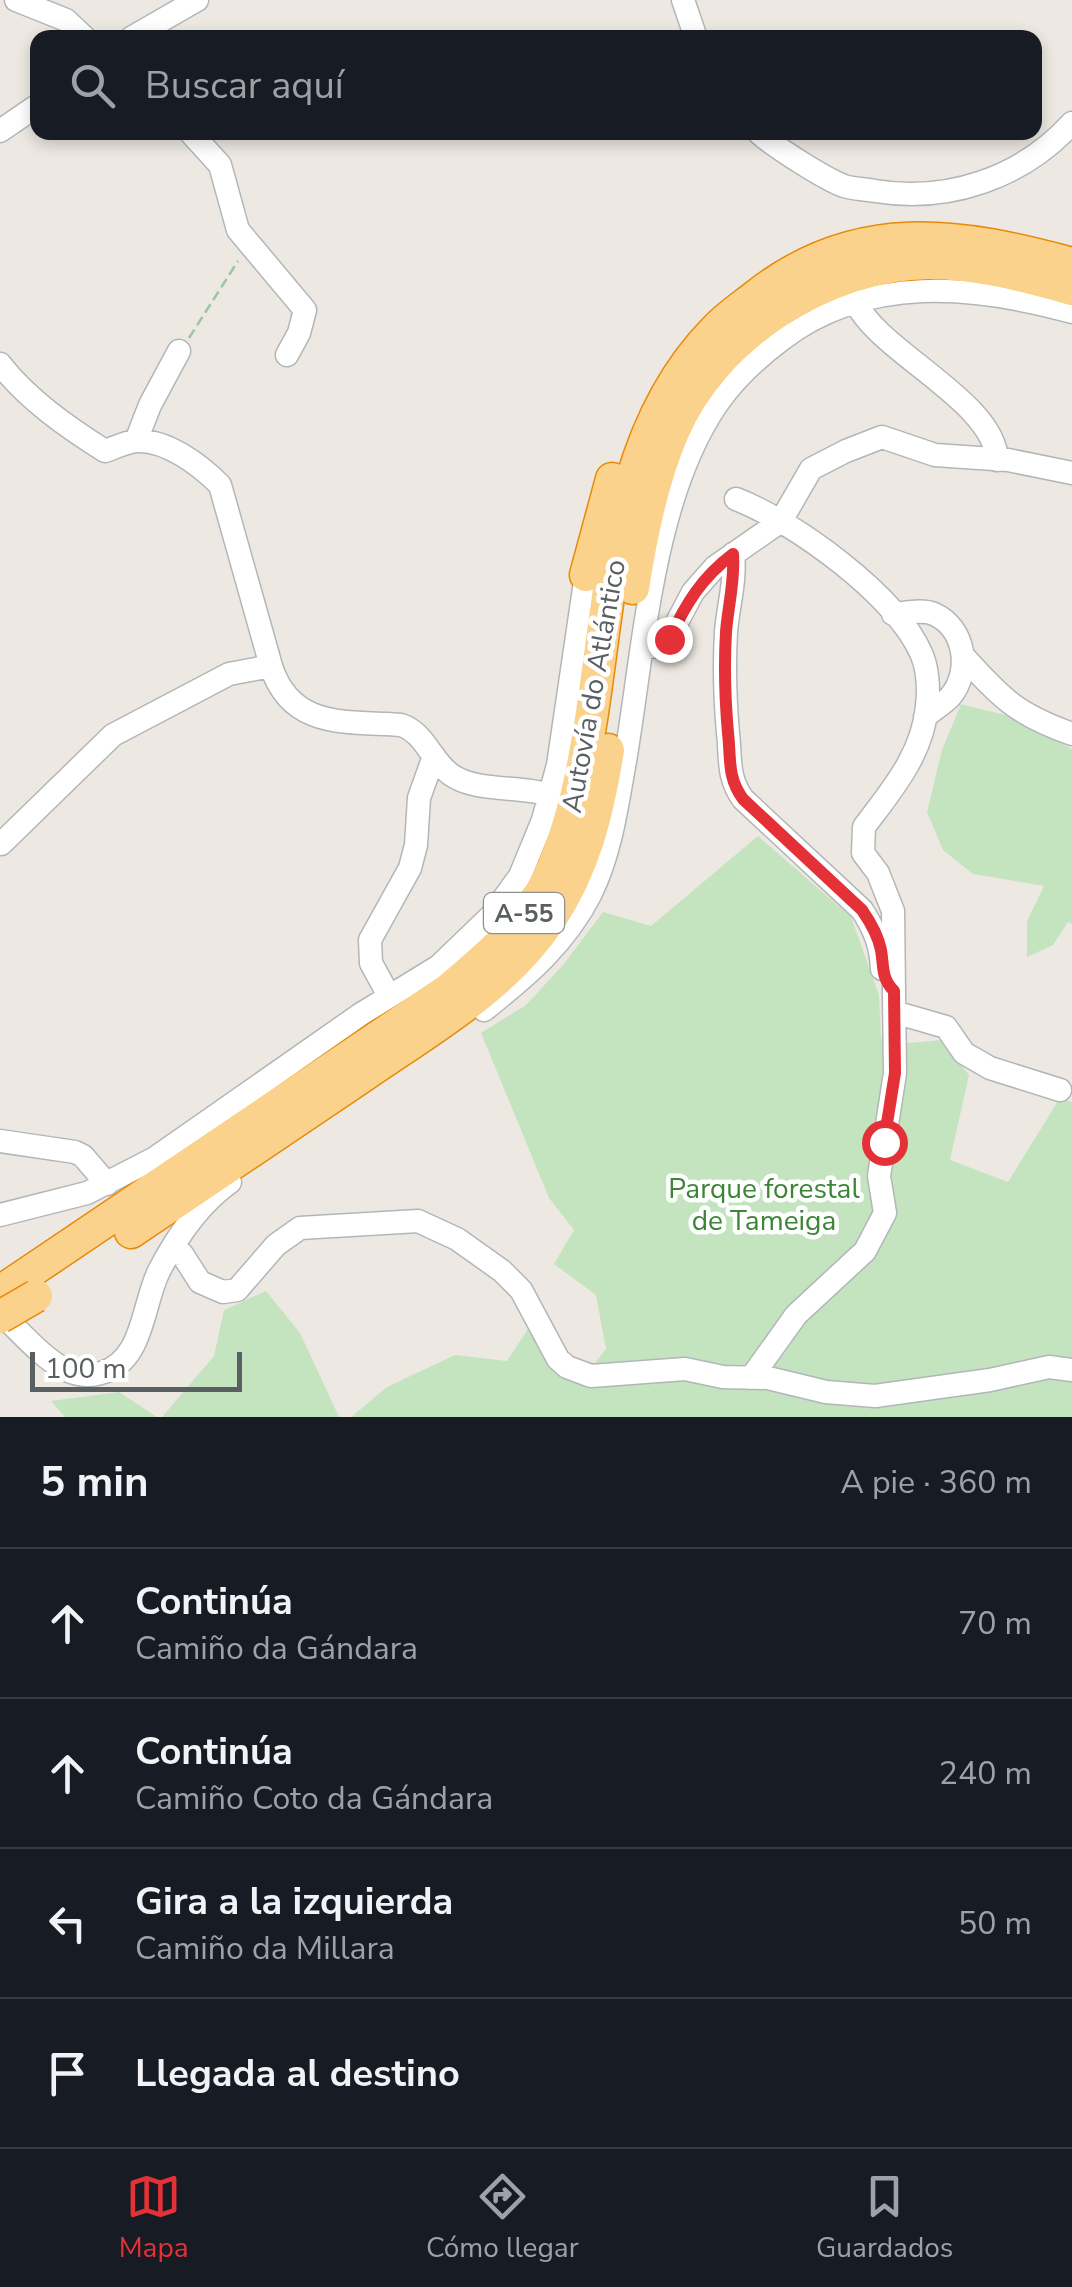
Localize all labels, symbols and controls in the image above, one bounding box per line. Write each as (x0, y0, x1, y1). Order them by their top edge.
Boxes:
search box (30, 30, 1042, 140)
icon: search (65, 58, 120, 113)
text: Buscar aquí (145, 60, 344, 111)
street label: Autovía do Atlántico (553, 557, 635, 816)
route end (647, 617, 693, 663)
road number: A-55 (484, 893, 564, 933)
route start (862, 1120, 908, 1166)
park label: Parque forestal de Tameiga (668, 1170, 860, 1240)
scale bar (30, 1347, 242, 1392)
text: 100 m (45, 1350, 127, 1388)
text: 5 min (40, 1454, 149, 1511)
text: A pie · 360 m (840, 1461, 1032, 1504)
text: Continúa (135, 1576, 293, 1627)
icon: ahead (40, 1596, 95, 1651)
text: 70 m (958, 1602, 1032, 1645)
text: Camiño da Gándara (135, 1627, 418, 1670)
text: Continúa (135, 1726, 293, 1777)
icon: ahead (40, 1746, 95, 1801)
text: 240 m (939, 1752, 1032, 1795)
text: Camiño Coto da Gándara (135, 1777, 493, 1820)
text: Gira a la izquierda (135, 1876, 453, 1927)
icon: left (40, 1896, 95, 1951)
text: 50 m (958, 1902, 1032, 1945)
text: Camiño da Millara (135, 1927, 395, 1970)
icon: arrive (40, 2046, 95, 2101)
text: Llegada al destino (135, 2048, 460, 2099)
tab: Mapa (119, 2169, 189, 2267)
tab: Cómo llegar (426, 2169, 579, 2267)
tab: Guardados (816, 2169, 953, 2267)

